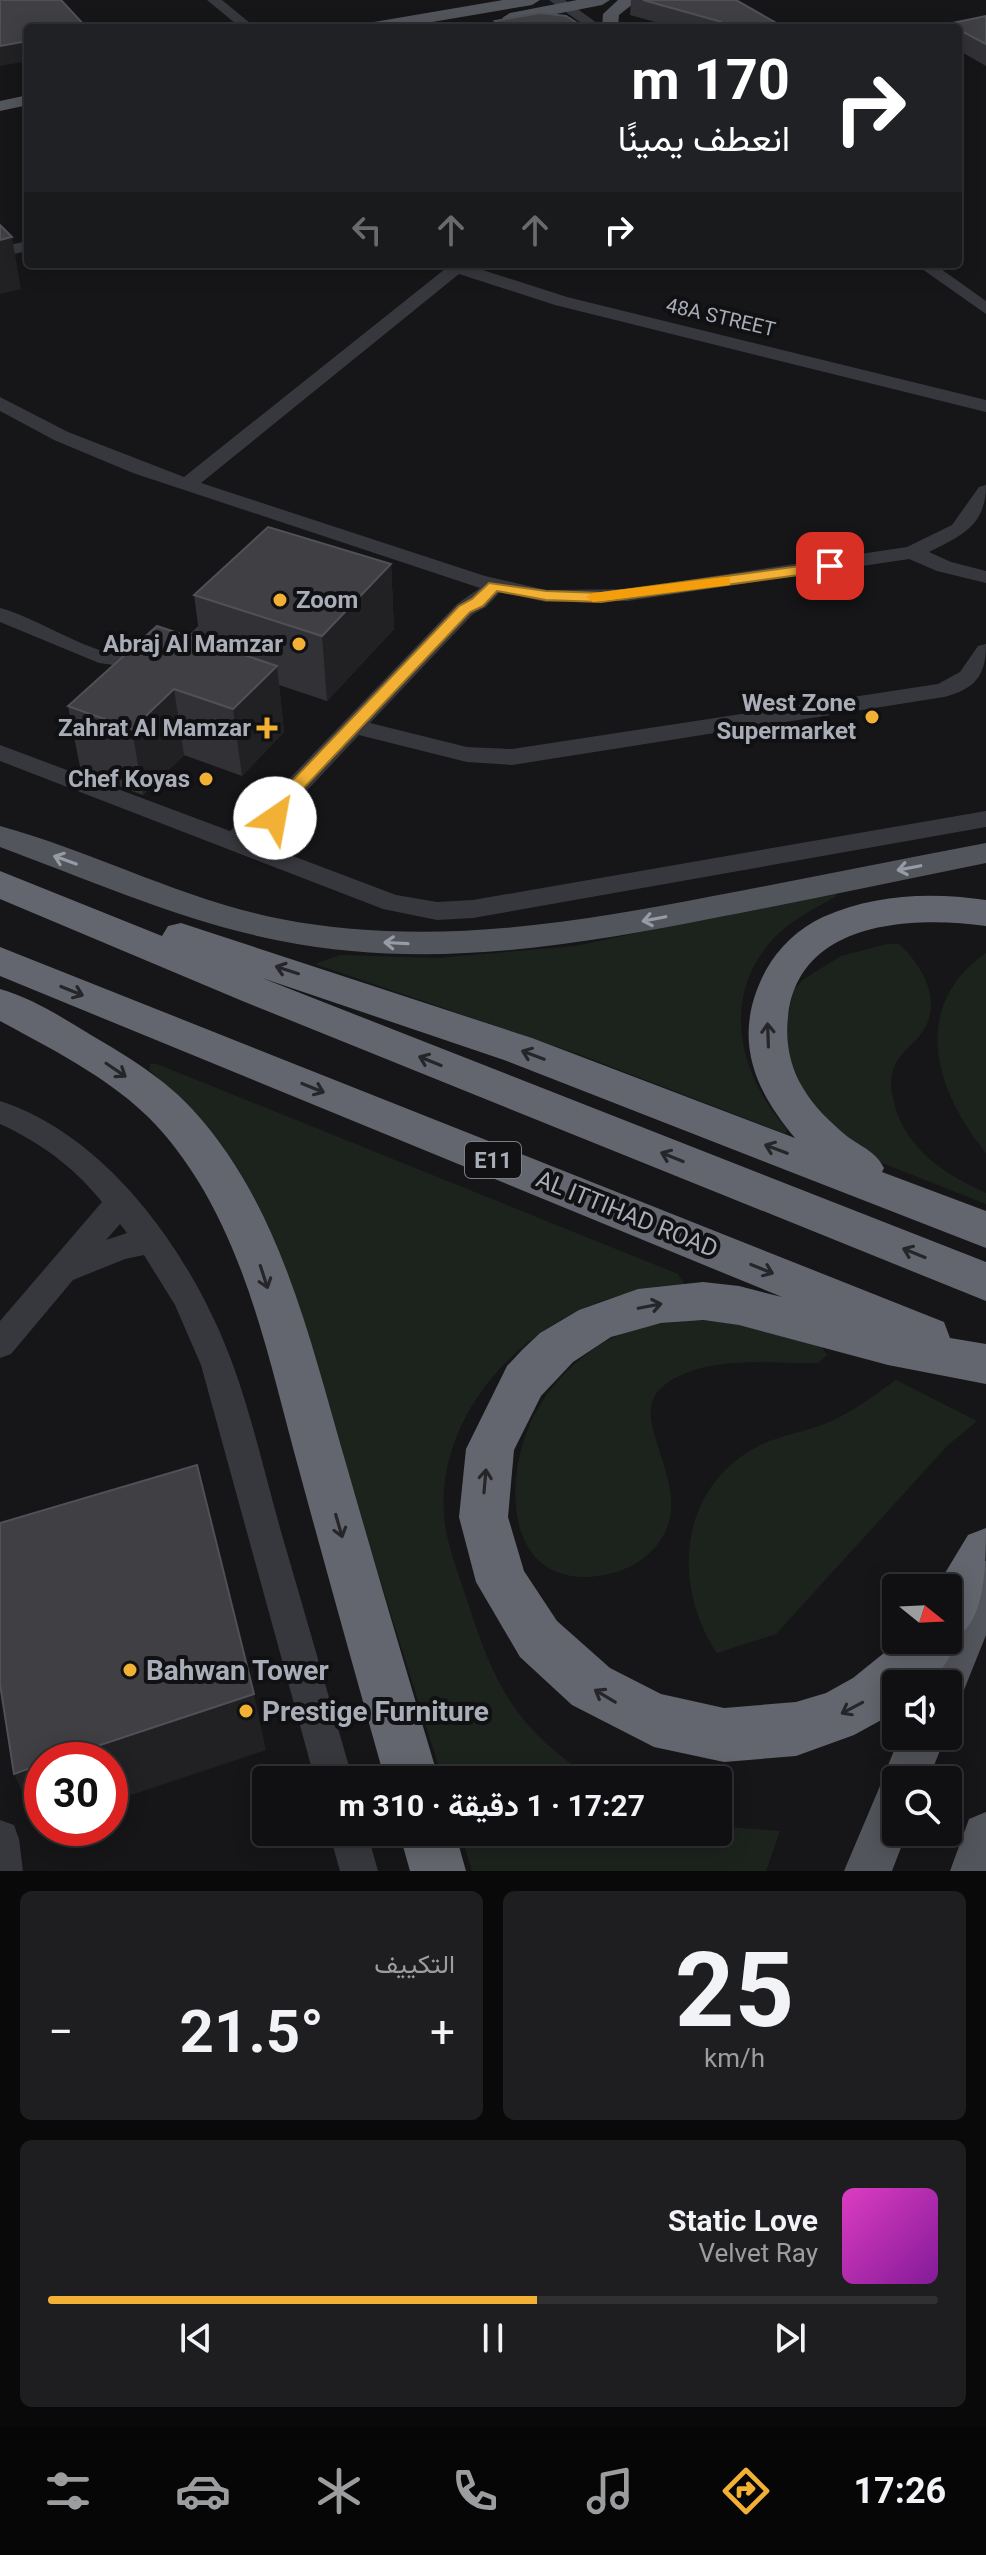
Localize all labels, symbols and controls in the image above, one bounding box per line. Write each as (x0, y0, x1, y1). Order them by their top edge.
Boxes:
text: 170 m (631, 47, 790, 113)
icon: right (818, 56, 922, 160)
text: انعطف يمينًا (618, 118, 790, 160)
icon: left (345, 208, 389, 252)
icon: ahead (429, 208, 473, 252)
icon: ahead (513, 208, 557, 252)
icon: right (597, 208, 641, 252)
street label: 48A STREET (664, 293, 778, 341)
pin (796, 532, 864, 600)
icon: arrive (808, 544, 852, 588)
place label: Zoom (296, 586, 358, 614)
marker: Zoom (271, 591, 289, 609)
place label: Abraj Al Mamzar (103, 630, 283, 658)
marker: Abraj Al Mamzar (290, 635, 308, 653)
place label: West Zone Supermarket (716, 689, 856, 745)
marker: West Zone Supermarket (863, 708, 881, 726)
place label: Zahrat Al Mamzar (58, 714, 251, 742)
marker: Zahrat Al Mamzar (258, 719, 276, 737)
place label: Chef Koyas (68, 765, 190, 793)
marker: Chef Koyas (197, 770, 215, 788)
position arrow (233, 776, 317, 860)
one-way arrow (53, 852, 78, 866)
one-way arrow (897, 862, 923, 877)
one-way arrow (642, 912, 668, 927)
one-way arrow (383, 936, 410, 951)
one-way arrow (275, 962, 300, 977)
one-way arrow (59, 984, 84, 999)
one-way arrow (761, 1022, 776, 1049)
one-way arrow (521, 1047, 546, 1061)
one-way arrow (418, 1053, 443, 1067)
one-way arrow (105, 1062, 127, 1078)
one-way arrow (300, 1081, 325, 1096)
one-way arrow (764, 1141, 788, 1155)
road number: E11 (465, 1142, 521, 1178)
one-way arrow (660, 1149, 685, 1163)
street label: AL ITTIHAD ROAD (532, 1165, 722, 1263)
one-way arrow (902, 1245, 927, 1259)
one-way arrow (749, 1262, 774, 1277)
one-way arrow (257, 1265, 272, 1290)
one-way arrow (636, 1297, 662, 1312)
one-way arrow (478, 1468, 493, 1495)
one-way arrow (332, 1513, 347, 1539)
north arrow (882, 1574, 962, 1654)
map controls (882, 1574, 962, 1846)
place label: Bahwan Tower (146, 1654, 329, 1687)
marker: Bahwan Tower (121, 1661, 139, 1679)
button: sound (882, 1670, 962, 1750)
one-way arrow (594, 1688, 617, 1704)
place label: Prestige Furniture (262, 1695, 489, 1728)
one-way arrow (841, 1700, 865, 1716)
marker: Prestige Furniture (237, 1702, 255, 1720)
speed limit sign: 30 (24, 1742, 128, 1846)
button: search (882, 1766, 962, 1846)
text: 17:27 · 1 دقيقة · 310 m (339, 1788, 645, 1823)
text: 25 (675, 1930, 794, 2051)
text: التكييف (374, 1949, 455, 1979)
text: 21.5° (180, 1996, 324, 2067)
text: − (48, 2006, 73, 2058)
text: + (430, 2006, 455, 2058)
text: km/h (704, 2043, 765, 2073)
text: Static Love (668, 2203, 818, 2238)
text: Velvet Ray (698, 2238, 818, 2268)
icon: previous (174, 2316, 218, 2360)
icon: pause (471, 2316, 515, 2360)
icon: next (768, 2316, 812, 2360)
icon: filters (40, 2463, 96, 2519)
icon: car (175, 2463, 231, 2519)
icon: climate (311, 2463, 367, 2519)
icon: phone (447, 2463, 503, 2519)
icon: music (582, 2463, 638, 2519)
icon: directions (718, 2463, 774, 2519)
text: 17:26 (853, 2470, 946, 2512)

